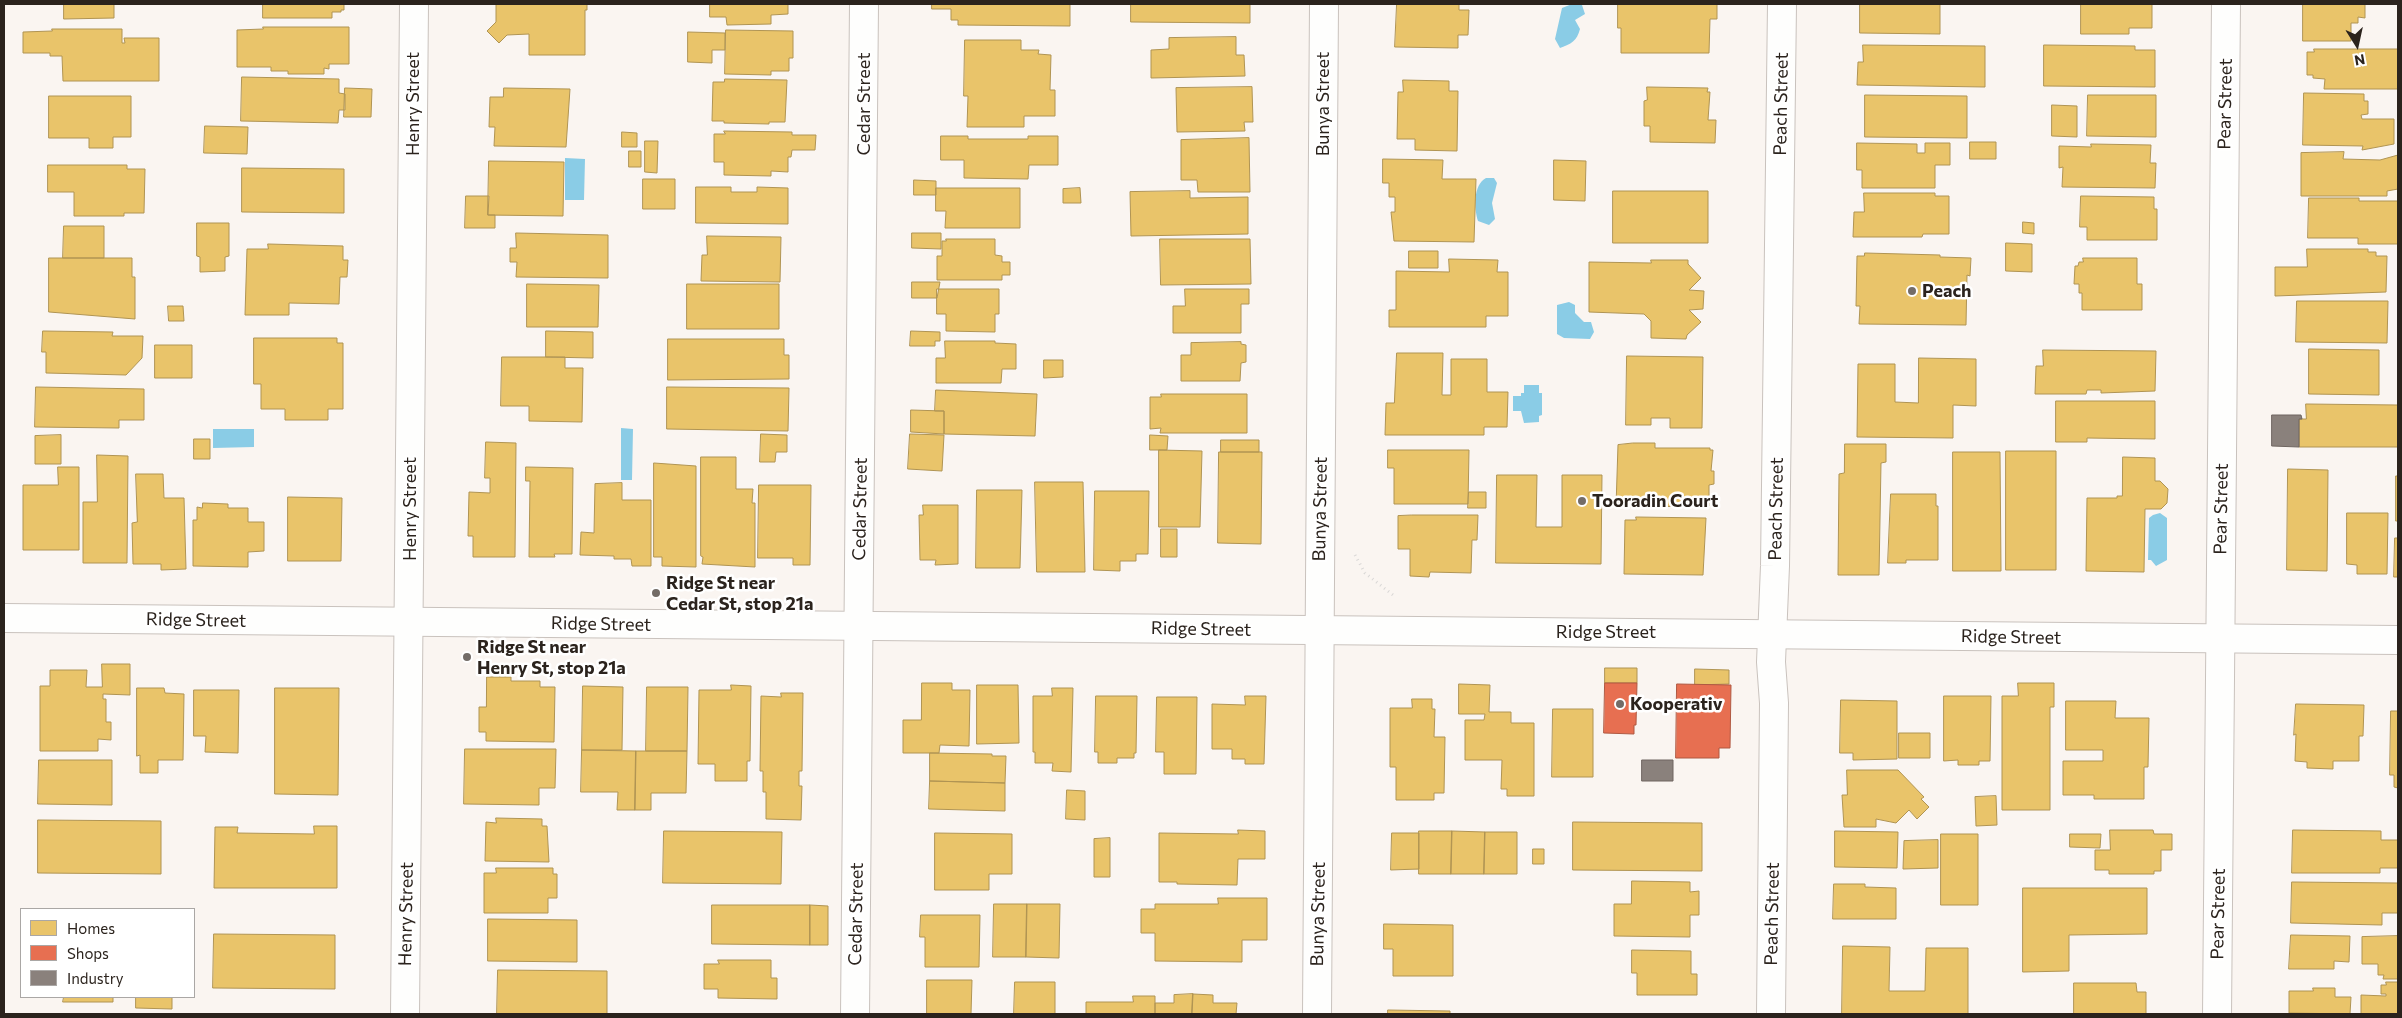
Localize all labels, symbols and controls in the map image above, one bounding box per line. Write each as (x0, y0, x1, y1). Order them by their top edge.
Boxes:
north arrow (2332, 20, 2382, 70)
text: N (2353, 51, 2366, 70)
street label: Henry Street (402, 52, 424, 156)
street label: Cedar Street (853, 52, 875, 156)
street label: Bunya Street (1312, 52, 1334, 156)
street label: Peach Street (1769, 52, 1793, 156)
street label: Pear Street (2213, 58, 2237, 150)
place label: Peach (1922, 280, 1972, 302)
marker: Peach (1906, 285, 1918, 297)
street label: Bunya Street (1308, 456, 1332, 562)
street label: Henry Street (399, 457, 421, 561)
street label: Cedar Street (848, 457, 872, 561)
street label: Peach Street (1764, 457, 1788, 561)
street label: Pear Street (2209, 463, 2233, 555)
place label: Tooradin Court (1592, 490, 1718, 512)
marker: Tooradin Court (1576, 495, 1588, 507)
place label: Ridge St near Cedar St, stop 21a (666, 572, 813, 614)
marker: Ridge St near Cedar St, stop 21a (650, 587, 662, 599)
street label: Ridge Street (146, 608, 246, 632)
street label: Ridge Street (551, 612, 651, 636)
street label: Ridge Street (1151, 617, 1251, 641)
street label: Ridge Street (1556, 621, 1656, 643)
street label: Ridge Street (1961, 625, 2061, 649)
place label: Ridge St near Henry St, stop 21a (477, 636, 626, 679)
marker: Ridge St near Henry St, stop 21a (461, 651, 473, 663)
place label: Kooperativ (1630, 693, 1723, 715)
marker: Kooperativ (1614, 698, 1626, 710)
street label: Bunya Street (1306, 861, 1330, 967)
street label: Henry Street (394, 862, 418, 966)
street label: Cedar Street (844, 862, 868, 966)
street label: Peach Street (1760, 862, 1784, 966)
street label: Pear Street (2206, 868, 2230, 960)
legend (20, 908, 195, 998)
text: Homes (67, 919, 115, 937)
text: Shops (67, 944, 109, 962)
text: Industry (67, 969, 124, 987)

